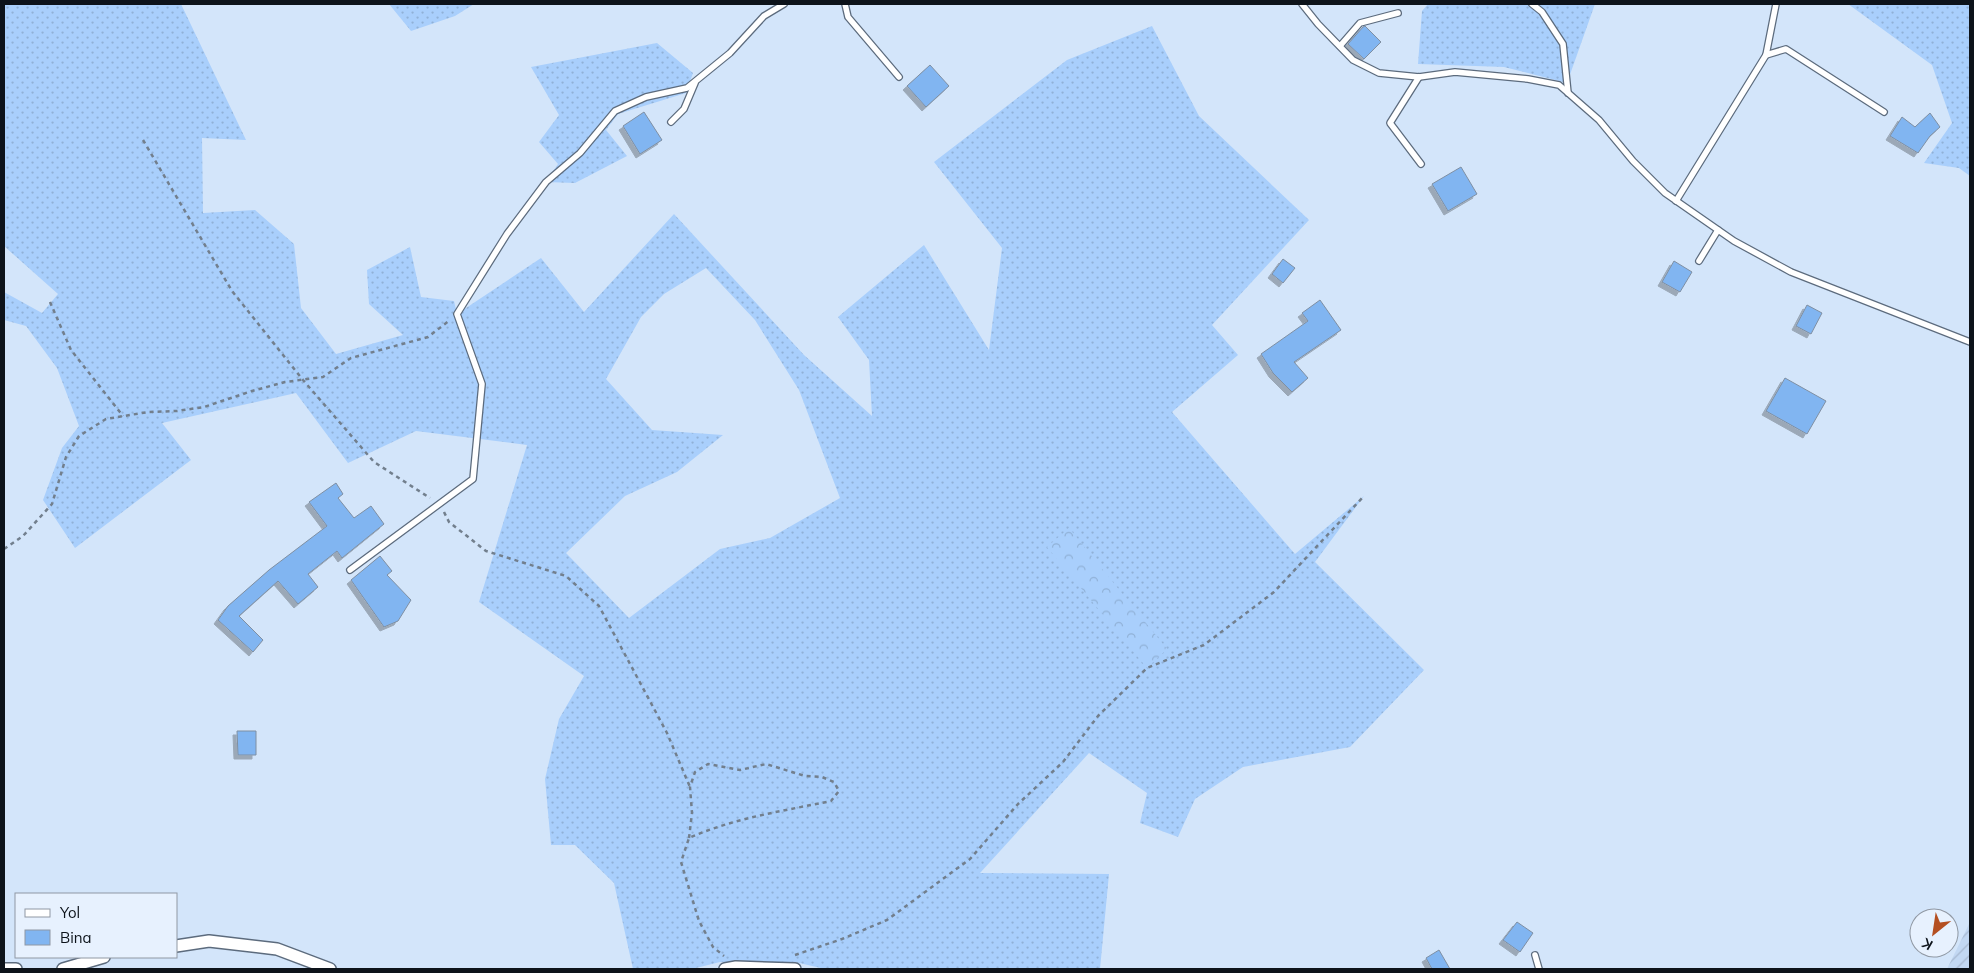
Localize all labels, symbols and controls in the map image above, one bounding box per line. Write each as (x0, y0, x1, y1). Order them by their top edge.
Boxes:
legend (15, 893, 178, 958)
text: Yol (59, 903, 80, 922)
north arrow (1909, 908, 1959, 958)
text: Bina (60, 928, 92, 947)
text: K (1918, 934, 1936, 954)

